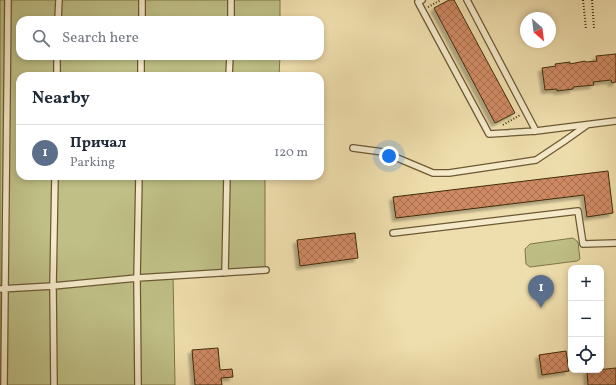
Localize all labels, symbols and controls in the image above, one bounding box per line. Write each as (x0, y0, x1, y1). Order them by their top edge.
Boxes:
north arrow (520, 12, 556, 48)
search box (16, 16, 324, 60)
icon: search (30, 27, 52, 49)
text: Search here (62, 28, 139, 49)
text: Nearby (32, 87, 90, 110)
text: Причал (70, 133, 126, 154)
text: 1 (42, 144, 48, 162)
text: 120 m (274, 144, 308, 162)
your location (379, 146, 399, 166)
text: Parking (70, 154, 115, 172)
map controls (568, 265, 604, 373)
button: + (568, 265, 604, 301)
pin: 1 (528, 275, 554, 308)
button: − (568, 301, 604, 337)
button: locate (568, 337, 604, 373)

